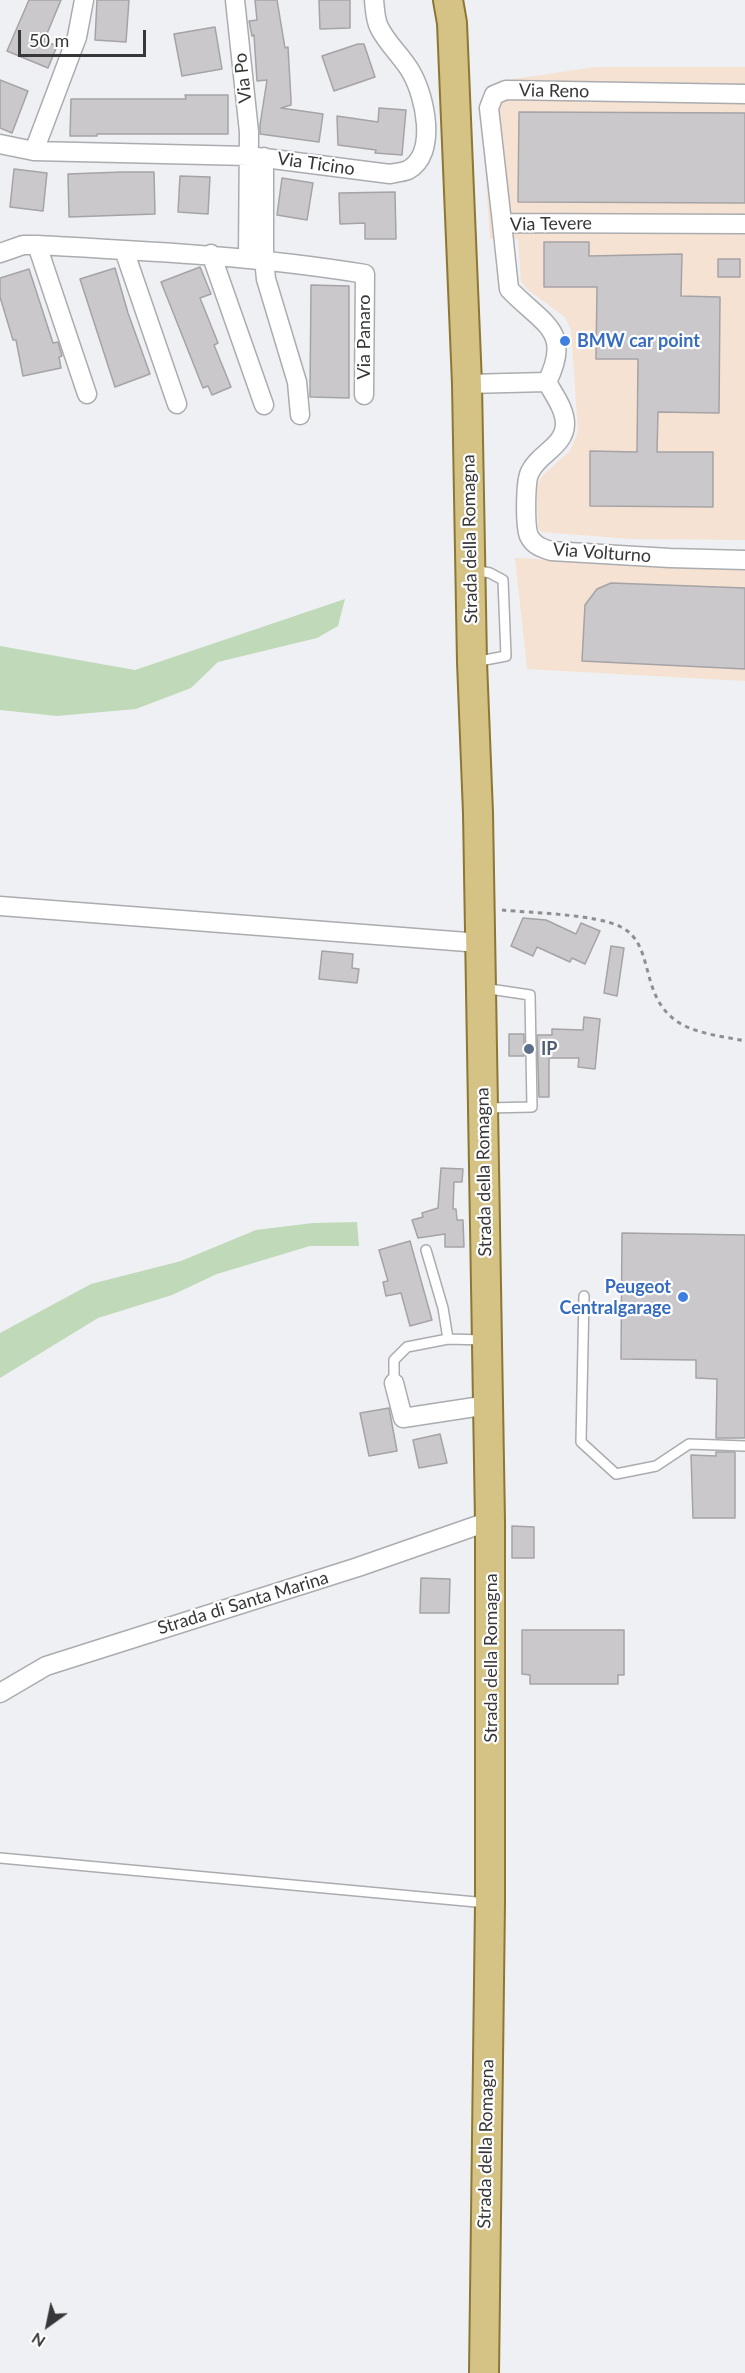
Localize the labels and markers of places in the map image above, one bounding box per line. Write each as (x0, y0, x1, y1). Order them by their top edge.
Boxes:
place label: BMW car point (577, 330, 700, 352)
marker: BMW car point (558, 334, 572, 348)
place label: IP (541, 1038, 557, 1060)
marker: IP (522, 1042, 536, 1056)
place label: Peugeot Centralgarage (559, 1276, 671, 1318)
marker: Peugeot Centralgarage (676, 1290, 690, 1304)

